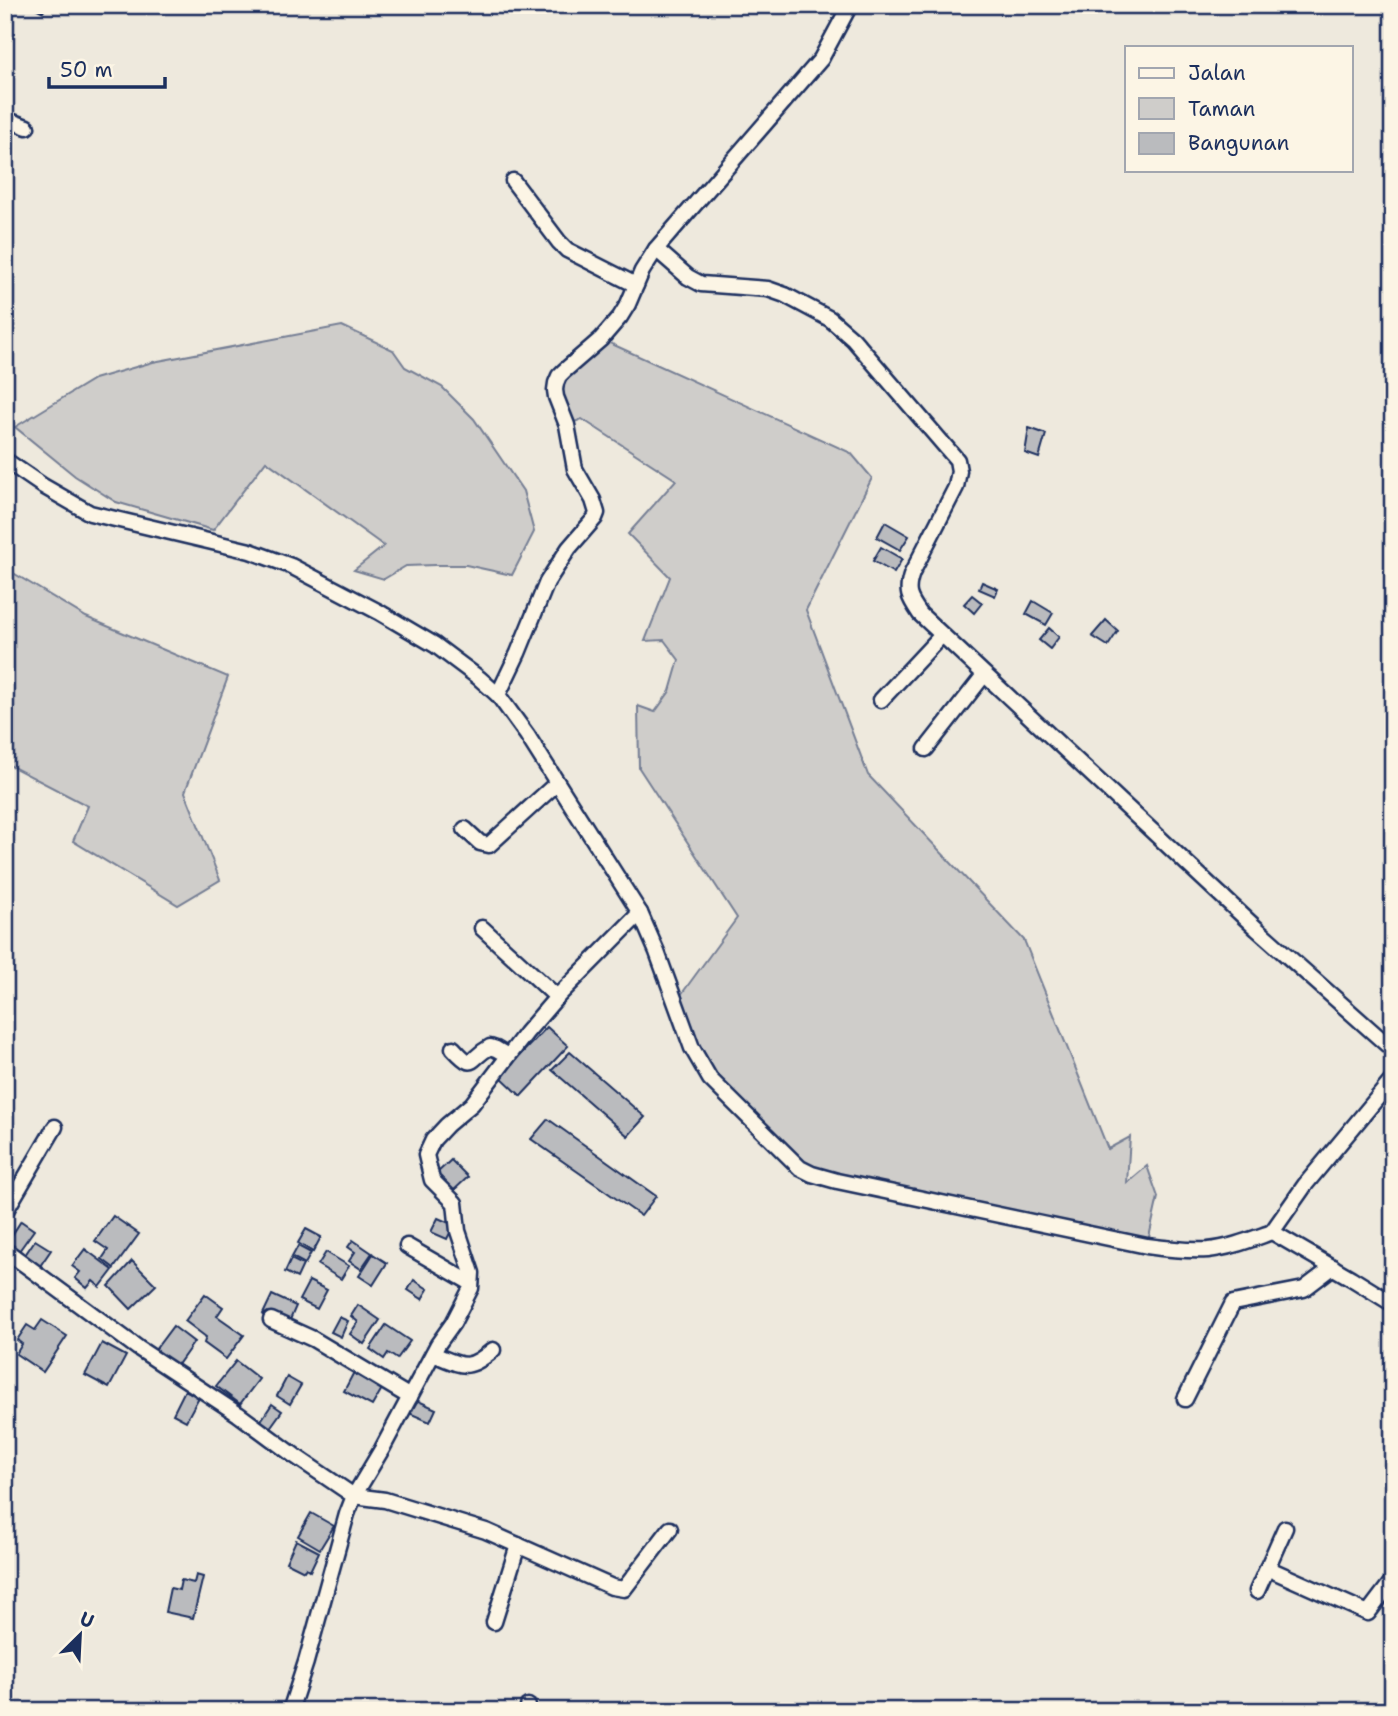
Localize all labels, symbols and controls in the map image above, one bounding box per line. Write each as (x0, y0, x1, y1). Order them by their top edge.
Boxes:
scale bar (49, 46, 164, 90)
legend (1125, 46, 1352, 172)
text: 50 m (60, 56, 113, 84)
text: Jalan (1188, 59, 1246, 87)
text: Taman (1188, 95, 1256, 123)
text: Bangunan (1188, 129, 1289, 157)
north arrow (46, 1600, 116, 1670)
text: U (76, 1606, 98, 1634)

